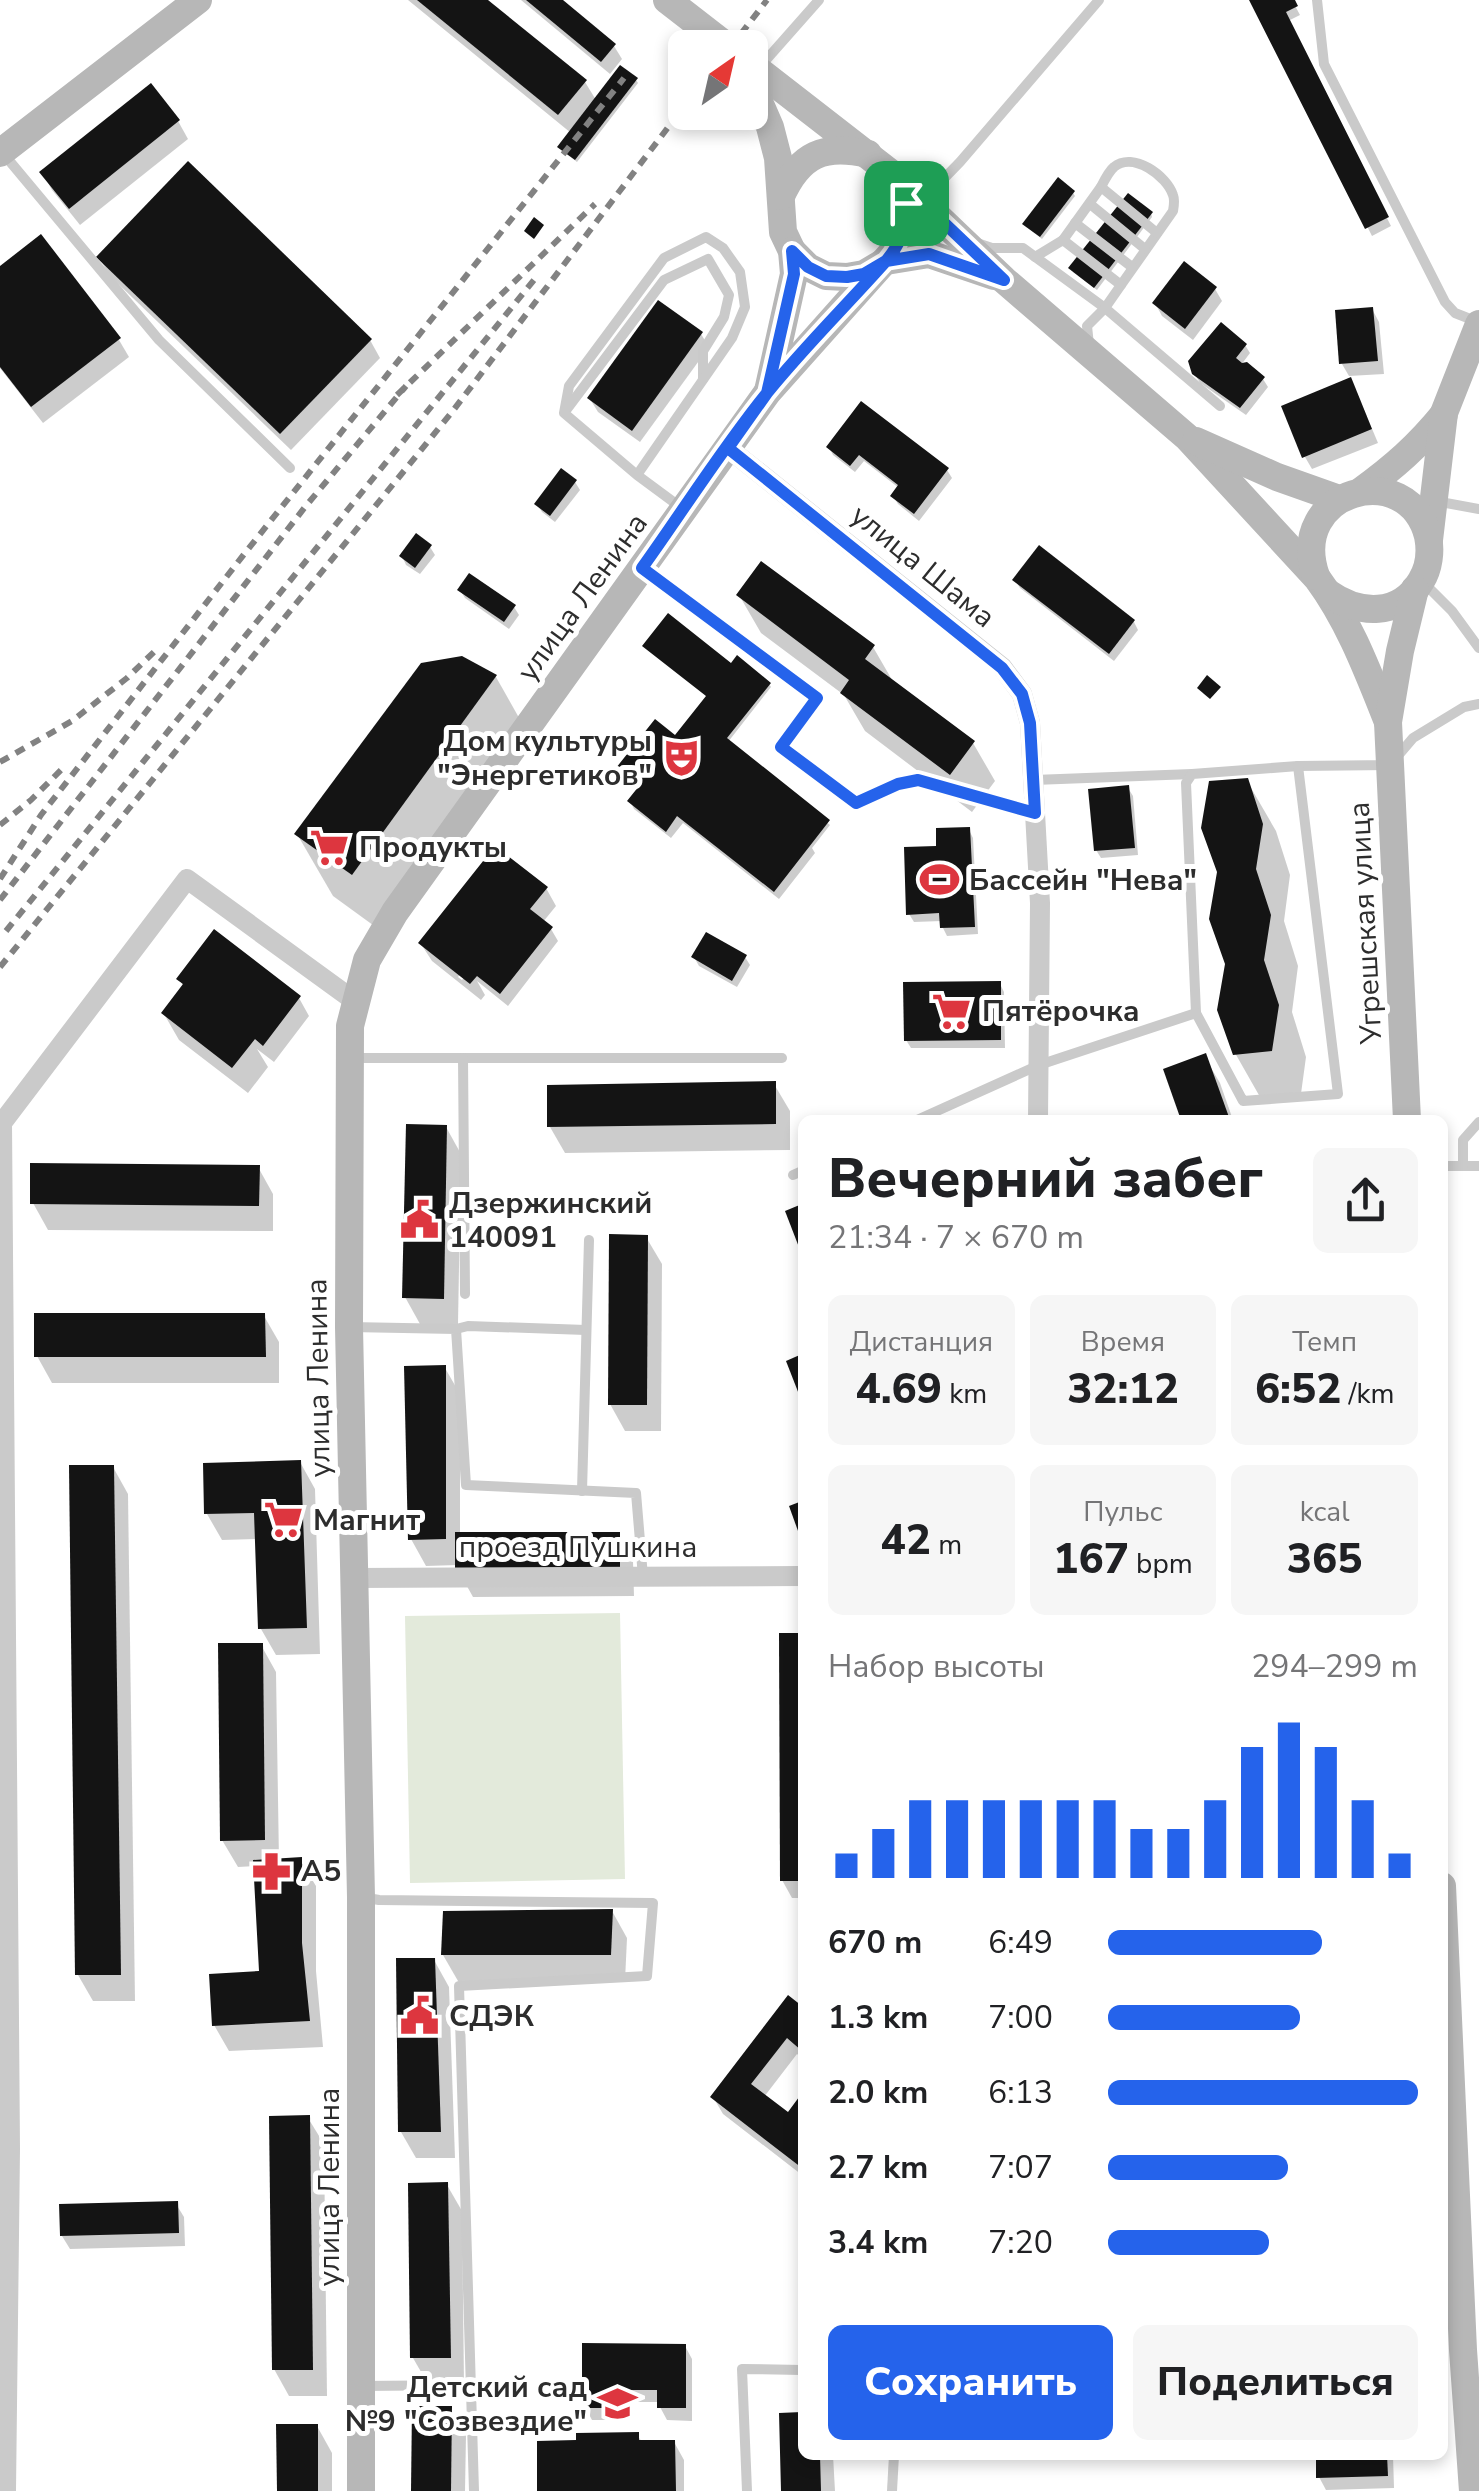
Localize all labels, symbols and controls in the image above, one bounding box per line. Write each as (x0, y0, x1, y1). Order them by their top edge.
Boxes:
north arrow (668, 30, 768, 130)
map controls (668, 30, 768, 130)
pin (864, 161, 949, 246)
icon: arrive (879, 176, 934, 231)
street label: улица Шама (842, 495, 1004, 637)
street label: улица Ленина (507, 505, 657, 690)
place label: Дом культуры "Энергетиков" (437, 721, 652, 796)
theatre icon: Дом культуры "Энергетиков" (661, 737, 703, 779)
street label: Угрешская улица (1339, 801, 1392, 1046)
supermarket icon: Продукты (308, 826, 350, 868)
place label: Продукты (359, 827, 507, 868)
sports icon: Бассейн "Нева" (918, 859, 960, 901)
place label: Бассейн "Нева" (969, 860, 1197, 901)
supermarket icon: Пятёрочка (931, 990, 973, 1032)
place label: Пятёрочка (982, 991, 1140, 1032)
text: Вечерний забег (828, 1141, 1263, 1216)
button: share (1313, 1148, 1418, 1253)
place label: Дзержинский 140091 (449, 1183, 652, 1258)
public building icon: Дзержинский 140091 (398, 1199, 440, 1241)
text: 21:34 · 7 × 670 m (828, 1216, 1084, 1259)
street label: улица Ленина (296, 1278, 341, 1478)
text: Дистанция (850, 1323, 993, 1361)
text: Время (1081, 1323, 1165, 1361)
text: Темп (1292, 1323, 1357, 1361)
text: 4.69 (855, 1361, 942, 1418)
text: 32:12 (1067, 1361, 1179, 1418)
text: 6:52 (1255, 1361, 1341, 1418)
text: km (942, 1375, 987, 1413)
text: /km (1341, 1375, 1394, 1413)
text: Пульс (1083, 1493, 1163, 1531)
text: kcal (1300, 1493, 1349, 1531)
supermarket icon: Магнит (262, 1499, 304, 1541)
place label: Магнит (313, 1500, 421, 1541)
text: 42 (881, 1512, 931, 1569)
text: m (931, 1526, 962, 1564)
street label: проезд Пушкина (459, 1527, 697, 1568)
text: 167 (1053, 1531, 1129, 1588)
text: 365 (1287, 1531, 1362, 1588)
text: bpm (1129, 1545, 1193, 1583)
text: Набор высоты (828, 1645, 1045, 1688)
text: 294–299 m (1251, 1645, 1418, 1688)
pharmacy icon: А5 (250, 1850, 292, 1892)
place label: А5 (301, 1851, 341, 1892)
text: 670 m (828, 1921, 922, 1964)
text: 6:49 (988, 1921, 1053, 1964)
public building icon: СДЭК (398, 1995, 440, 2037)
place label: СДЭК (449, 1996, 535, 2037)
text: 1.3 km (828, 1996, 928, 2039)
text: 7:00 (988, 1996, 1053, 2039)
text: 2.0 km (828, 2071, 928, 2114)
text: 6:13 (988, 2071, 1053, 2114)
street label: улица Ленина (309, 2088, 350, 2286)
text: 2.7 km (828, 2146, 928, 2189)
text: 7:07 (988, 2146, 1053, 2189)
text: 3.4 km (828, 2221, 928, 2264)
text: 7:20 (988, 2221, 1053, 2264)
button: Сохранить (828, 2325, 1113, 2440)
button: Поделиться (1133, 2325, 1418, 2440)
place label: Детский сад №9 "Созвездие" (345, 2367, 587, 2442)
school or university icon: Детский сад №9 "Созвездие" (596, 2383, 638, 2425)

